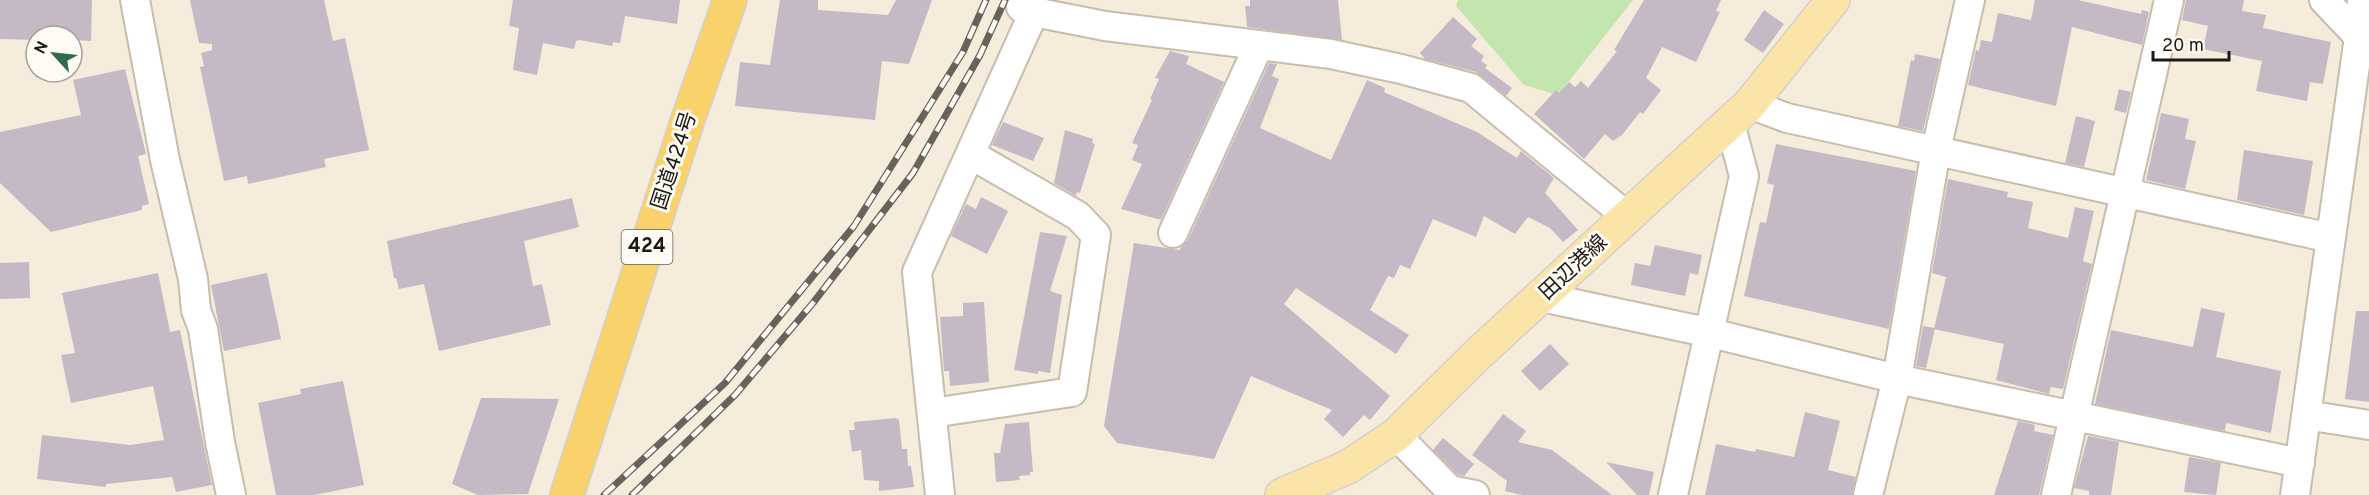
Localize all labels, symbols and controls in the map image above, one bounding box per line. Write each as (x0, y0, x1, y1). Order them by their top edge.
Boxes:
north arrow (24, 24, 84, 84)
scale bar (2153, 24, 2230, 62)
text: 20 m (2162, 35, 2204, 58)
text: N (31, 38, 54, 58)
street label: 国道424号 (646, 108, 704, 214)
street label: 田辺港線 (1534, 229, 1614, 307)
road number: 424 (622, 230, 672, 264)

